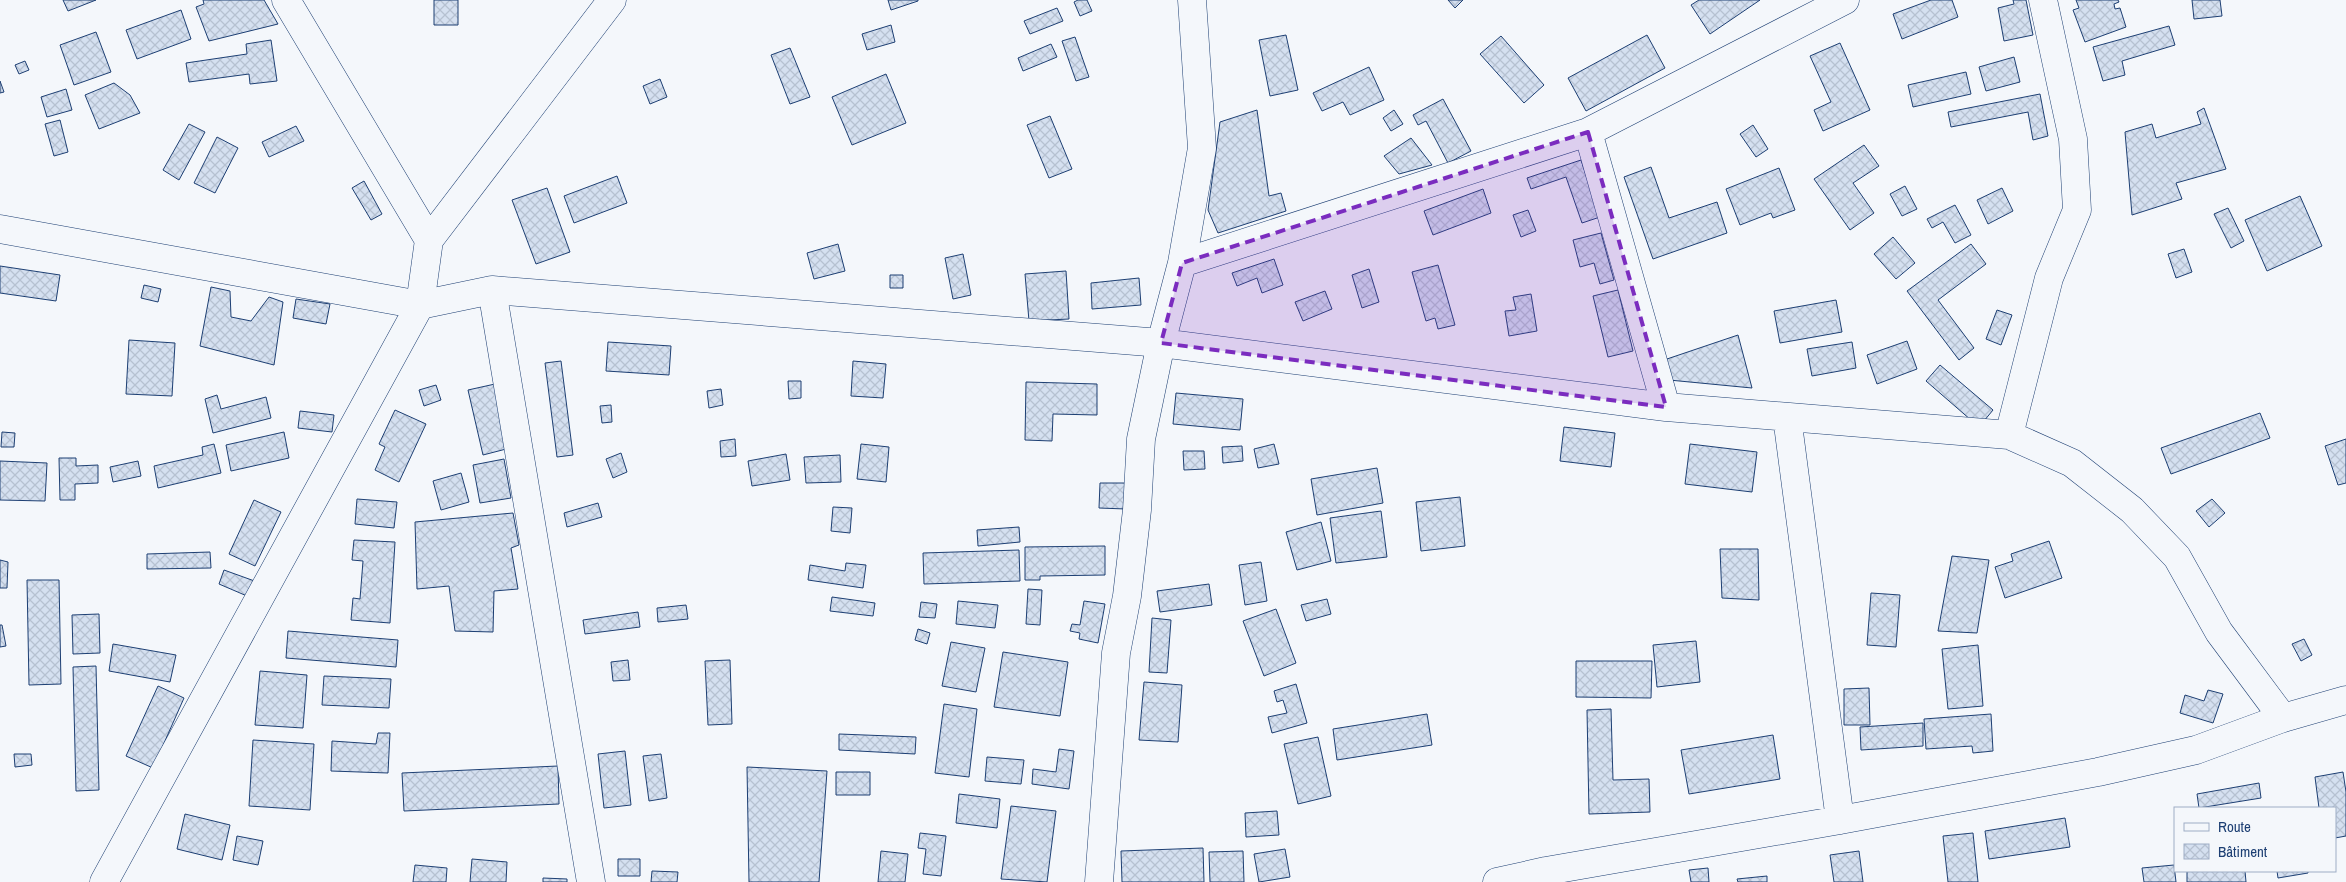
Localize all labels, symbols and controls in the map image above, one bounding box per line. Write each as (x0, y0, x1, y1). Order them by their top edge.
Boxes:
legend (2174, 807, 2336, 872)
text: Route (2218, 816, 2251, 837)
text: Bâtiment (2218, 841, 2268, 862)

